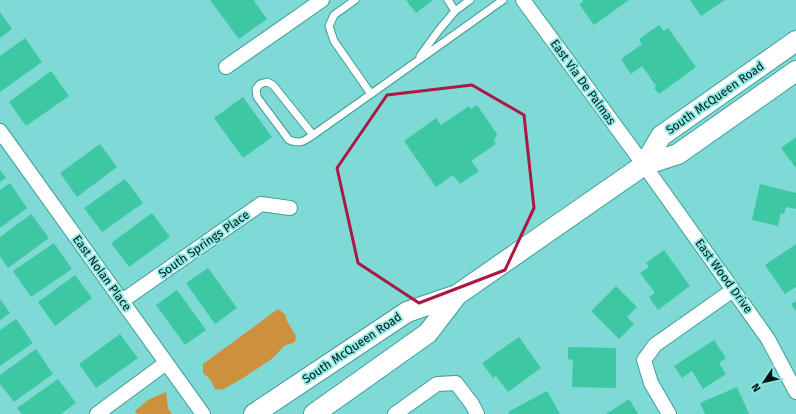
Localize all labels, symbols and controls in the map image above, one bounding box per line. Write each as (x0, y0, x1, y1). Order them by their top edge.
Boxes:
street label: East Via De Palmas (547, 37, 619, 128)
street label: South McQueen Road (663, 59, 767, 137)
street label: South Springs Place (156, 207, 252, 281)
street label: East Nolan Place (70, 232, 134, 314)
street label: East Wood Drive (692, 236, 756, 316)
street label: South McQueen Road (300, 310, 404, 386)
north arrow (744, 362, 784, 402)
text: N (749, 381, 764, 394)

